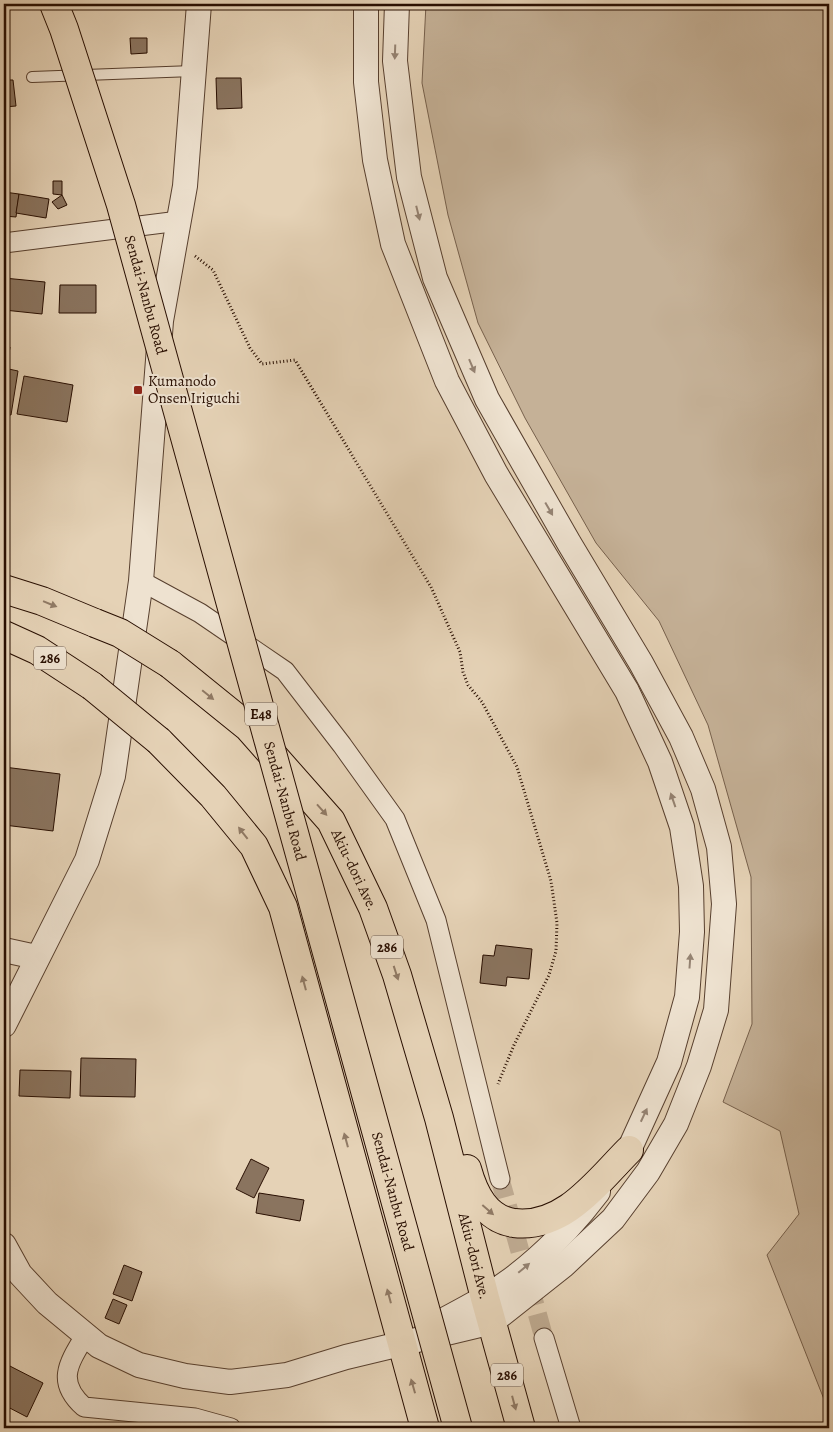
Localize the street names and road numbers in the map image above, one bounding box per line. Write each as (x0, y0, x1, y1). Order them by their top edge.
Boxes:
street label: Sendai-Nanbu Road (120, 233, 172, 358)
road number: 286 (34, 646, 66, 670)
road number: E48 (245, 702, 277, 726)
street label: Sendai-Nanbu Road (259, 739, 311, 864)
street label: Akiu-dori Ave. (326, 825, 383, 914)
road number: 286 (371, 936, 403, 959)
street label: Sendai-Nanbu Road (367, 1129, 419, 1254)
street label: Akiu-dori Ave. (453, 1210, 495, 1301)
road number: 286 (491, 1364, 523, 1386)

